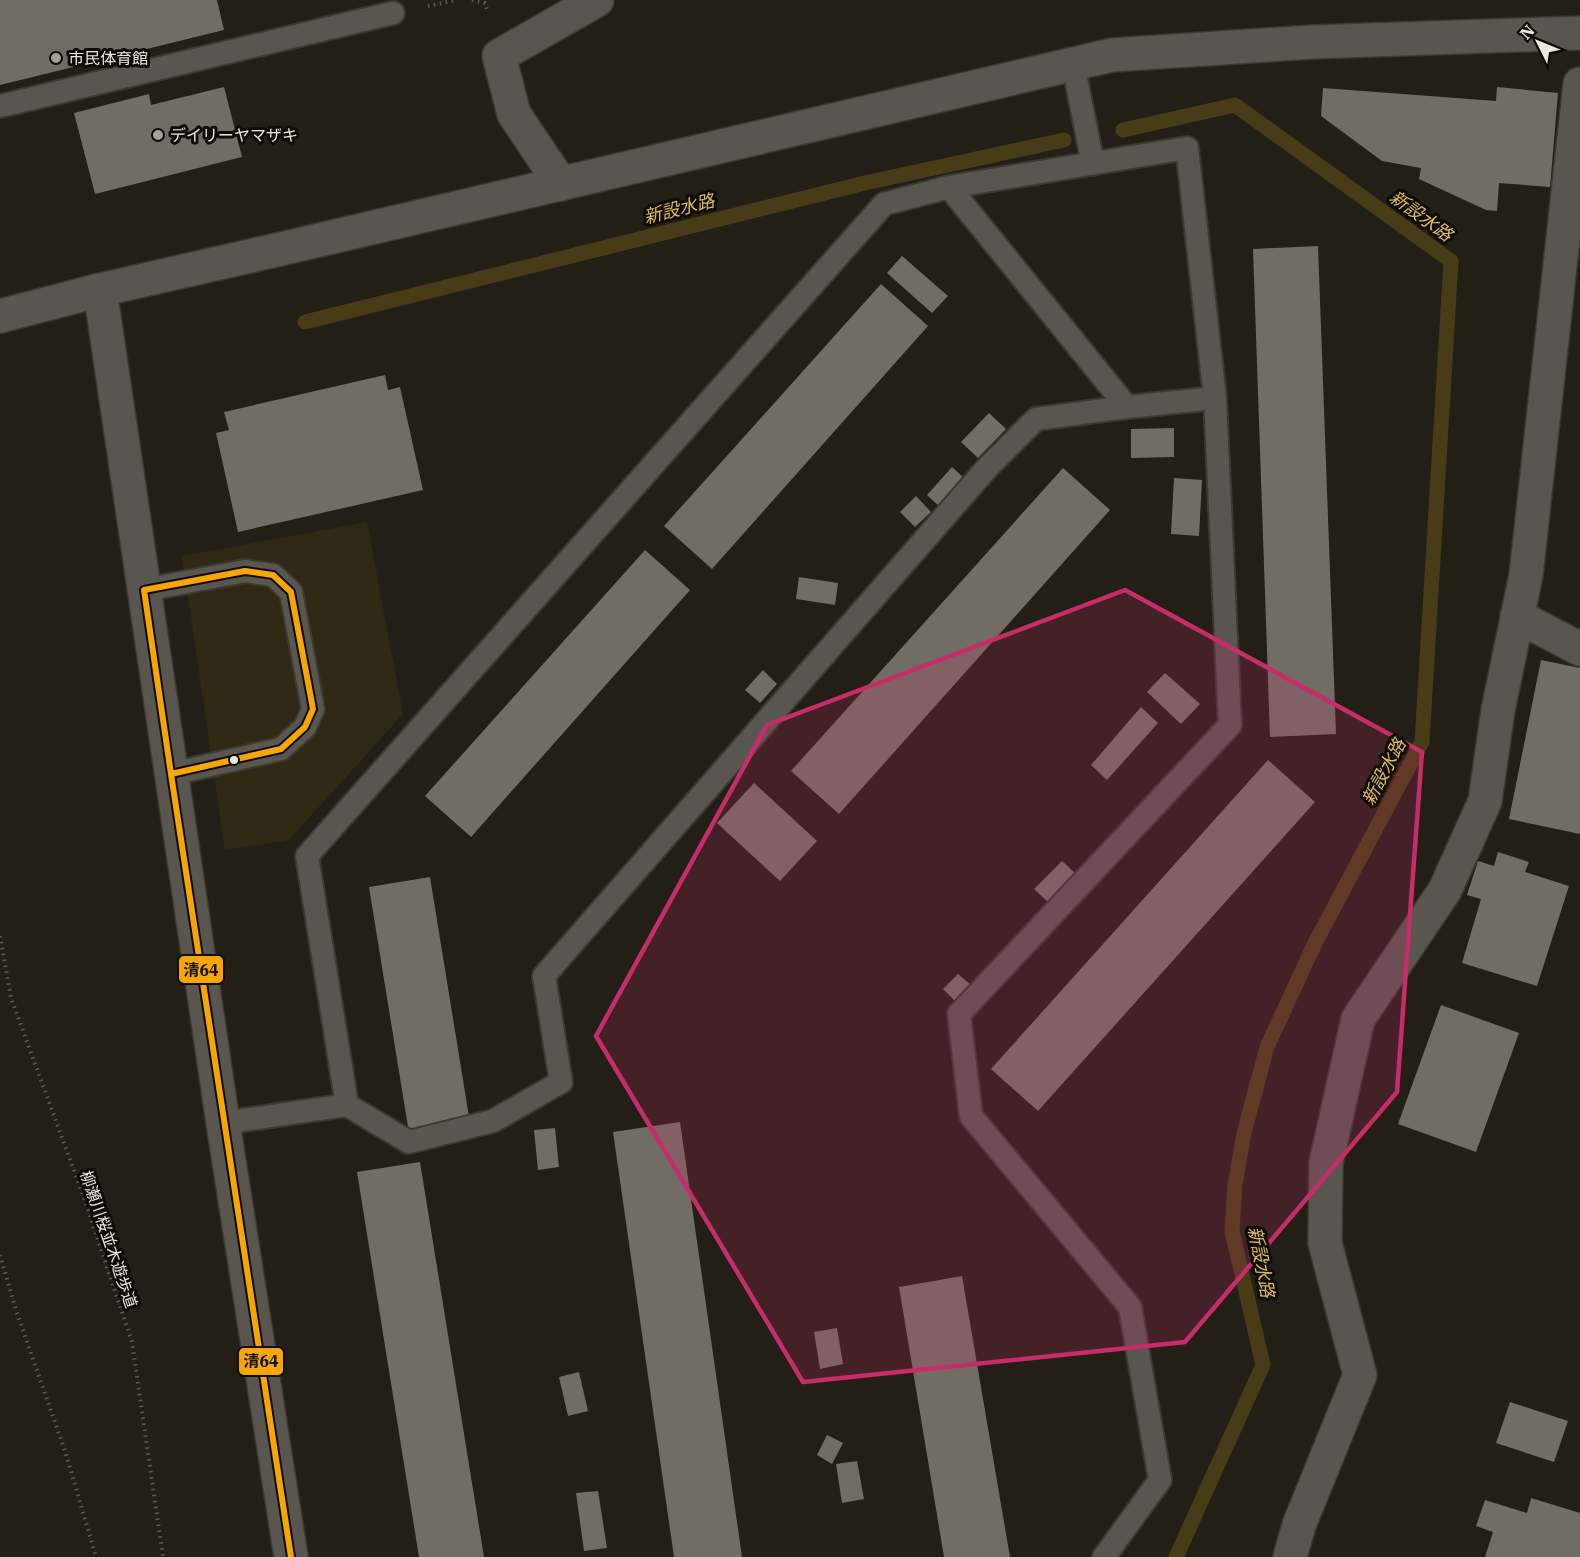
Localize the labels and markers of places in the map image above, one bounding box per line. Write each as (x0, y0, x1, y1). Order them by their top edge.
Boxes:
place label: 市民体育館 (68, 48, 148, 68)
marker: 市民体育館 (49, 51, 63, 65)
place label: デイリーヤマザキ (170, 125, 298, 145)
marker: デイリーヤマザキ (151, 128, 165, 142)
unlabelled marker (228, 754, 240, 766)

